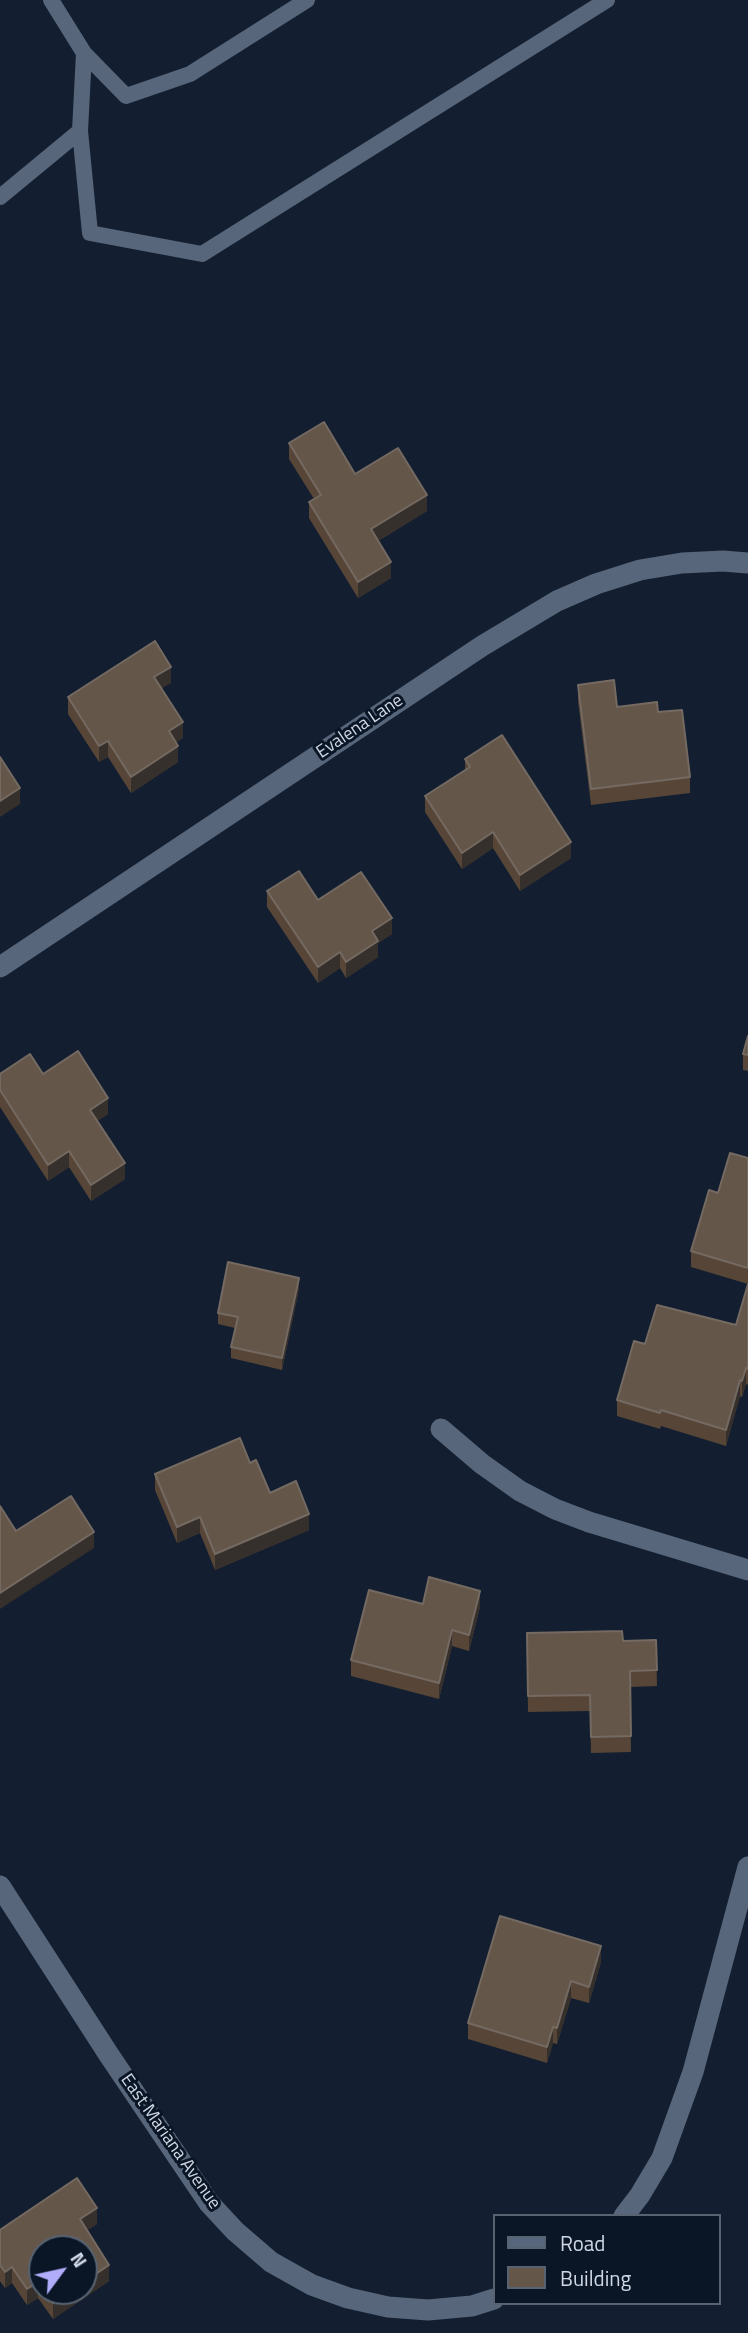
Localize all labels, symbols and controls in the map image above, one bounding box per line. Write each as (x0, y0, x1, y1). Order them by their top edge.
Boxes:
street label: Evalena Lane (313, 690, 407, 764)
street label: East Mariana Avenue (115, 2070, 225, 2214)
legend (492, 2214, 720, 2305)
text: Road (560, 2227, 605, 2259)
north arrow (28, 2235, 98, 2305)
text: N (64, 2246, 95, 2273)
text: Building (560, 2262, 631, 2294)

